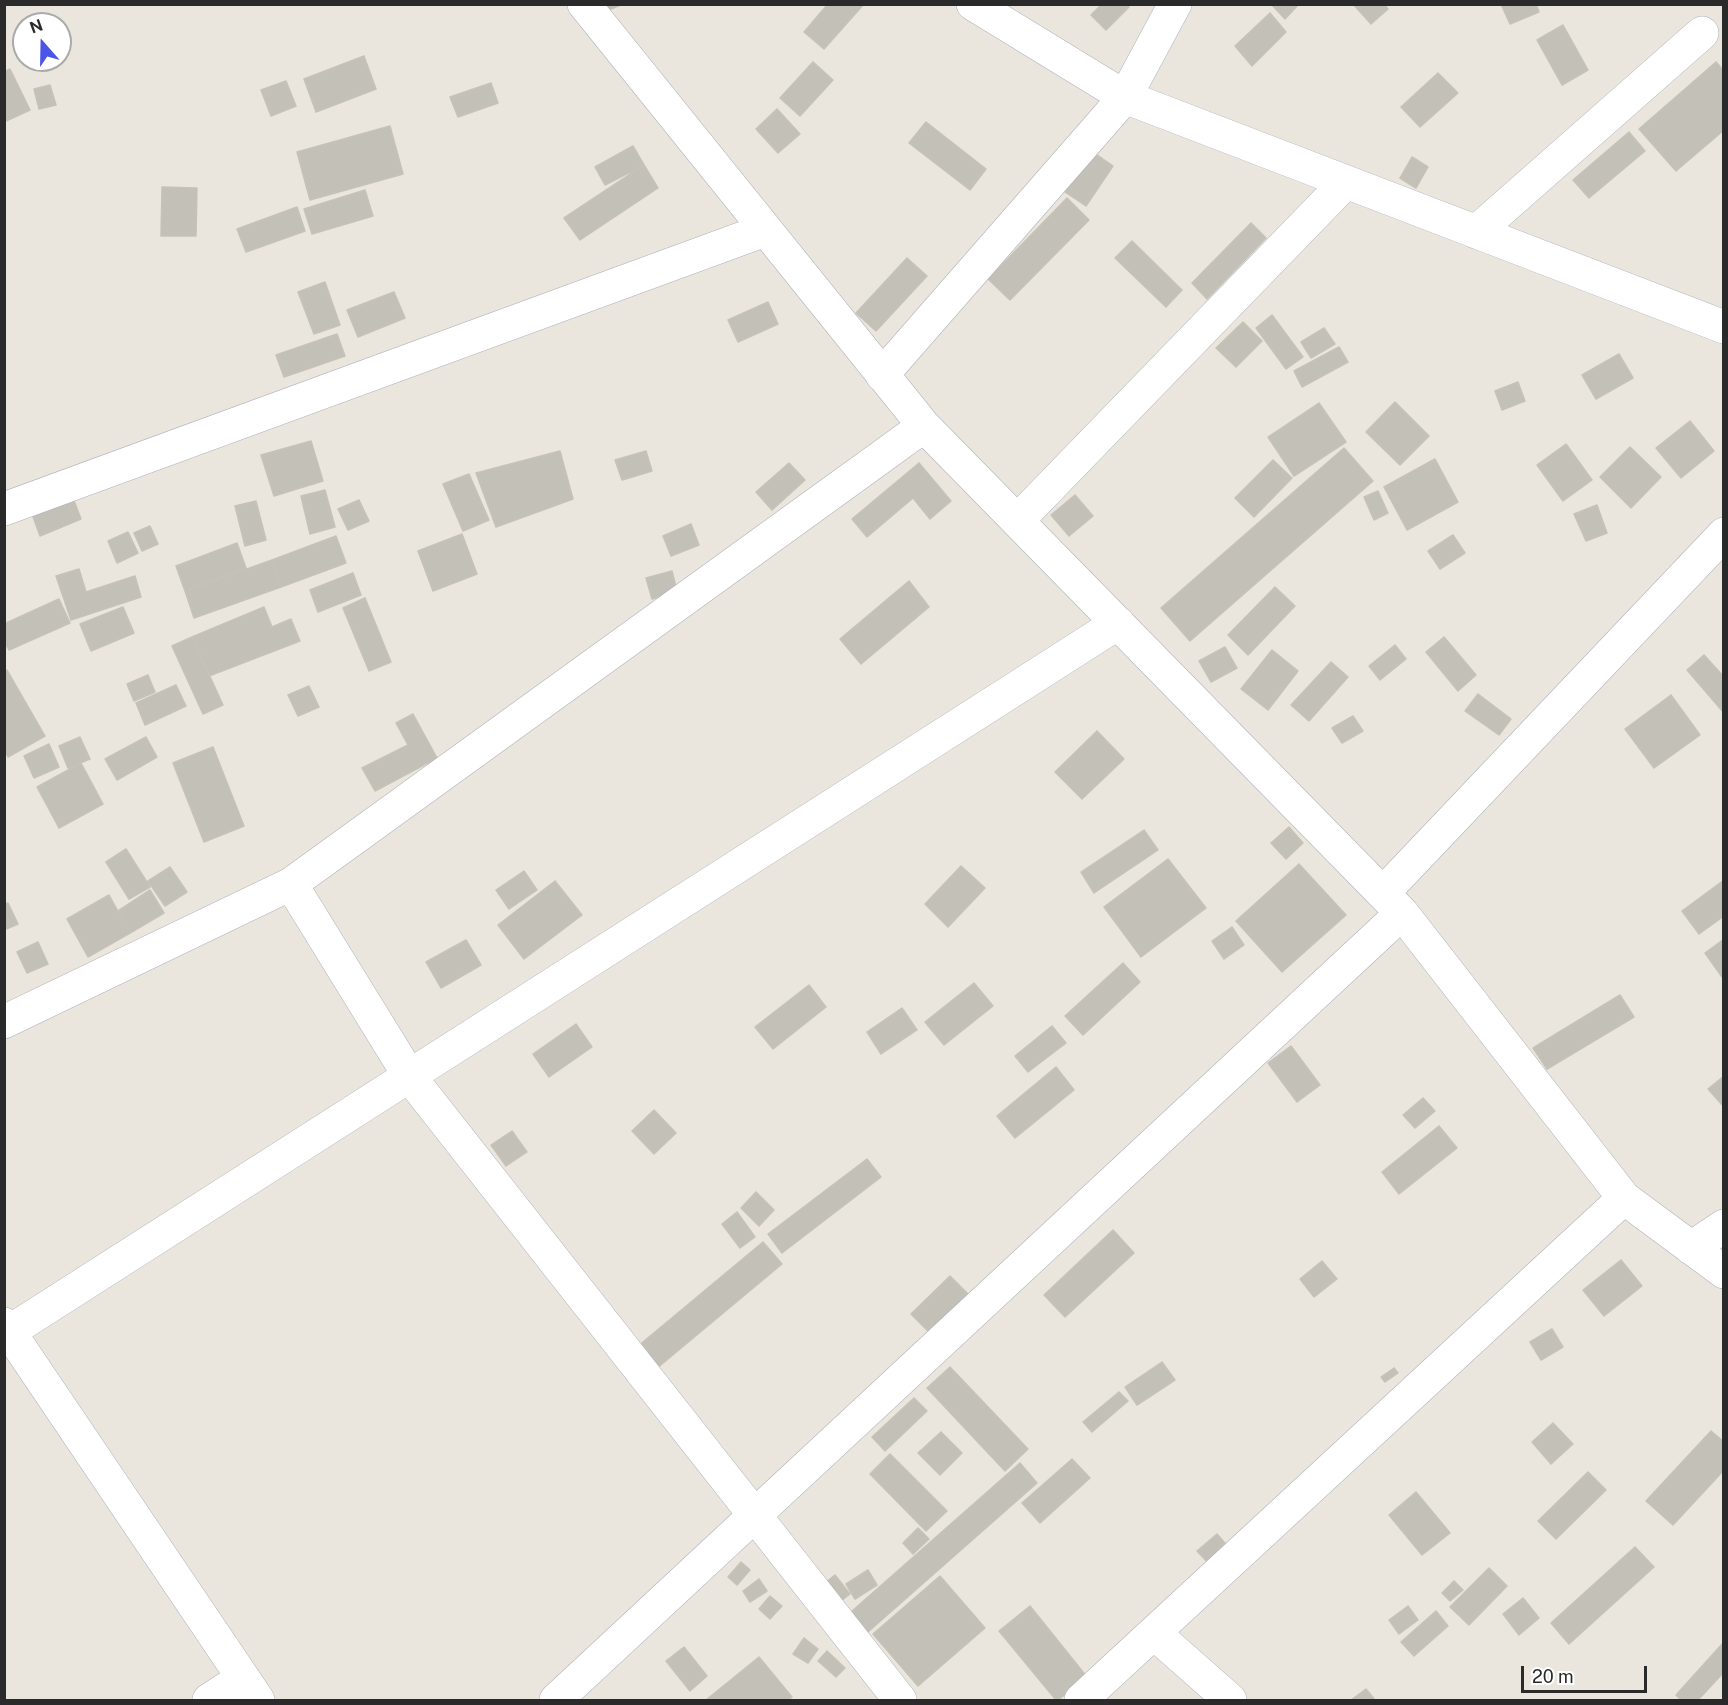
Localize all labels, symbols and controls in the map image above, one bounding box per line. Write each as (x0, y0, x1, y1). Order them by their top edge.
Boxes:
north arrow (12, 12, 72, 72)
text: N (27, 15, 45, 38)
scale bar (1524, 1654, 1650, 1692)
text: 20 m (1532, 1666, 1574, 1687)

